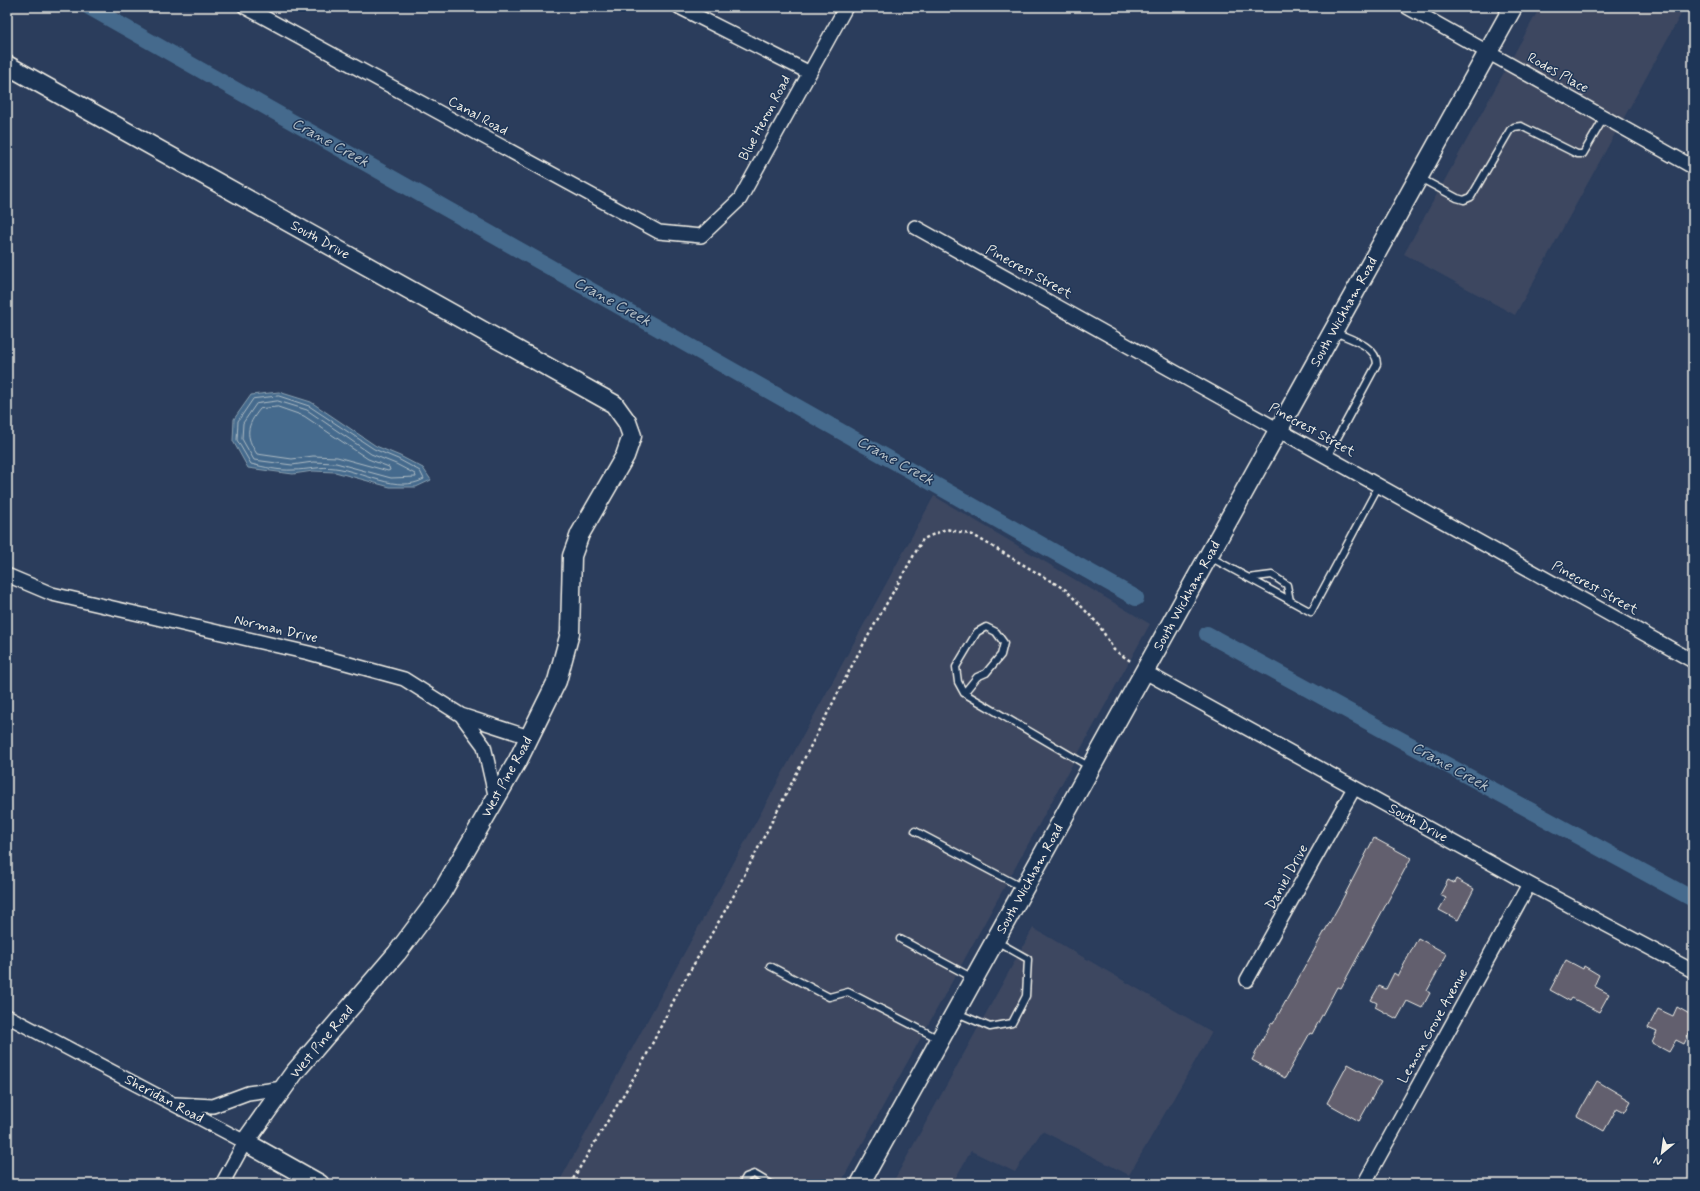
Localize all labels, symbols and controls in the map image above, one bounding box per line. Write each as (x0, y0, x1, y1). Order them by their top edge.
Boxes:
street label: Rodes Place (1524, 49, 1592, 97)
street label: Blue Heron Road (735, 72, 795, 164)
street label: Canal Road (445, 92, 511, 140)
water label: Crane Creek (288, 114, 372, 173)
street label: South Drive (287, 216, 353, 264)
street label: Pinecrest Street (983, 241, 1076, 303)
street label: South Wickham Road (1306, 254, 1382, 370)
water label: Crane Creek (570, 273, 654, 332)
street label: Pinecrest Street (1266, 399, 1359, 461)
water label: Crane Creek (853, 432, 937, 491)
street label: South Wickham Road (1149, 538, 1225, 654)
street label: Pinecrest Street (1549, 557, 1642, 619)
street label: Norman Drive (232, 611, 320, 647)
street label: West Pine Road (477, 733, 537, 821)
water label: Crane Creek (1408, 738, 1492, 797)
street label: South Drive (1385, 799, 1451, 847)
street label: South Wickham Road (992, 821, 1068, 937)
street label: Daniel Drive (1262, 841, 1312, 913)
street label: Lemon Grove Avenue (1394, 965, 1472, 1087)
street label: West Pine Road (286, 1002, 358, 1082)
street label: Sheridan Road (121, 1071, 207, 1127)
north arrow (1642, 1133, 1682, 1173)
text: N (1651, 1153, 1664, 1169)

